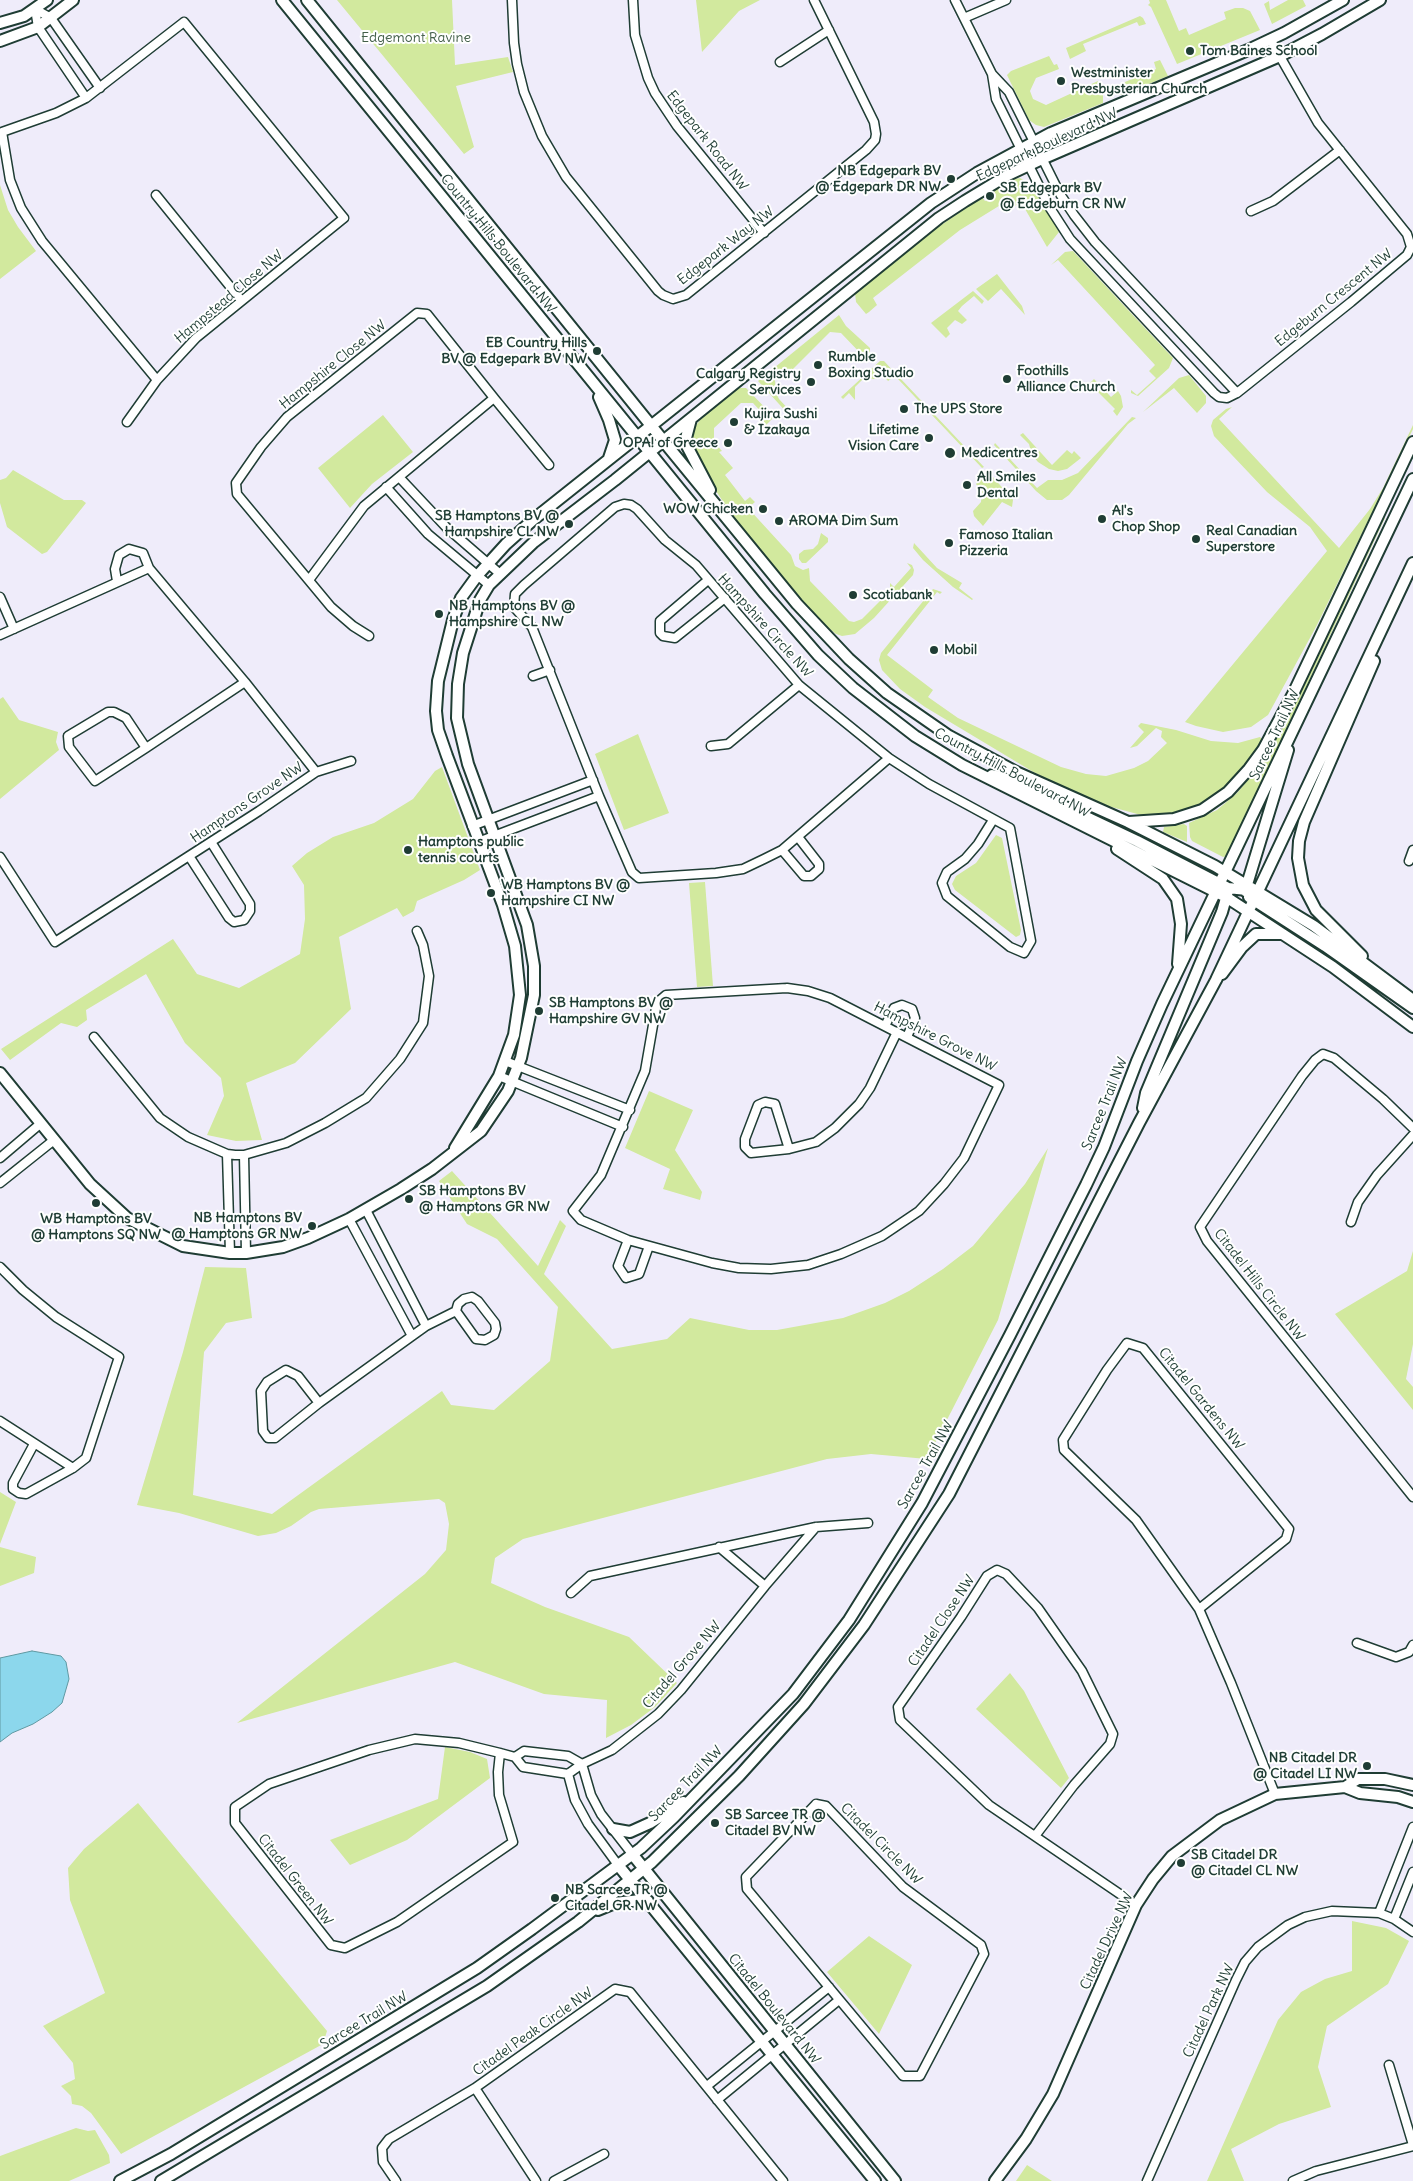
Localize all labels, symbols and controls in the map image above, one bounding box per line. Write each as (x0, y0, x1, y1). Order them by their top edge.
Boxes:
park label: Edgemont Ravine (361, 30, 471, 46)
place label: Tom Baines School (1200, 43, 1317, 59)
marker: Tom Baines School (1184, 45, 1196, 57)
place label: Westminister Presbysterian Church (1071, 65, 1207, 98)
marker: Westminister Presbysterian Church (1055, 75, 1067, 87)
street label: Edgepark Road NW (663, 88, 751, 194)
street label: Edgepark Boulevard NW (974, 105, 1120, 185)
place label: NB Edgepark BV @ Edgepark DR NW (815, 163, 941, 196)
street label: Country Hills Boulevard NW (437, 171, 559, 317)
marker: NB Edgepark BV @ Edgepark DR NW (945, 173, 957, 185)
place label: SB Edgepark BV @ Edgeburn CR NW (1000, 180, 1126, 212)
marker: SB Edgepark BV @ Edgeburn CR NW (984, 190, 996, 202)
street label: Edgepark Way NW (674, 203, 778, 289)
street label: Edgeburn Crescent NW (1272, 246, 1396, 350)
street label: Hampstead Close NW (171, 247, 287, 347)
street label: Hampshire Close NW (276, 317, 390, 413)
place label: EB Country Hills BV @ Edgepark BV NW (441, 335, 587, 368)
marker: EB Country Hills BV @ Edgepark BV NW (591, 345, 603, 357)
place label: Rumble Boxing Studio (828, 349, 914, 382)
marker: Rumble Boxing Studio (812, 359, 824, 371)
place label: Foothills Alliance Church (1017, 363, 1115, 396)
place label: Calgary Registry Services (696, 366, 801, 398)
marker: Foothills Alliance Church (1001, 373, 1013, 385)
marker: Calgary Registry Services (805, 376, 817, 388)
place label: The UPS Store (914, 401, 1002, 417)
marker: The UPS Store (898, 403, 910, 415)
place label: Kujira Sushi & Izakaya (744, 406, 817, 438)
marker: Kujira Sushi & Izakaya (728, 416, 740, 428)
place label: Lifetime Vision Care (848, 422, 919, 454)
marker: Lifetime Vision Care (923, 432, 935, 444)
place label: OPA! of Greece (623, 435, 718, 451)
marker: OPA! of Greece (722, 437, 734, 449)
place label: Medicentres (961, 445, 1037, 461)
marker: Medicentres (943, 446, 957, 460)
place label: All Smiles Dental (977, 469, 1036, 502)
marker: All Smiles Dental (961, 479, 973, 491)
place label: WOW Chicken (663, 501, 753, 517)
marker: WOW Chicken (757, 503, 769, 515)
place label: Al's Chop Shop (1112, 503, 1180, 536)
place label: SB Hamptons BV @ Hampshire CL NW (435, 508, 559, 540)
place label: AROMA Dim Sum (789, 513, 898, 529)
marker: Al's Chop Shop (1096, 513, 1108, 525)
marker: AROMA Dim Sum (773, 515, 785, 527)
marker: SB Hamptons BV @ Hampshire CL NW (563, 518, 575, 530)
place label: Real Canadian Superstore (1206, 523, 1297, 556)
place label: Famoso Italian Pizzeria (959, 527, 1053, 560)
marker: Real Canadian Superstore (1190, 533, 1202, 545)
marker: Famoso Italian Pizzeria (943, 537, 955, 549)
street label: Hampshire Circle NW (714, 571, 816, 681)
place label: Scotiabank (863, 587, 932, 603)
marker: Scotiabank (847, 589, 859, 601)
place label: NB Hamptons BV @ Hampshire CL NW (449, 598, 575, 630)
marker: NB Hamptons BV @ Hampshire CL NW (433, 608, 445, 620)
place label: Mobil (944, 642, 977, 658)
marker: Mobil (928, 644, 940, 656)
street label: Sarcee Trail NW (1247, 687, 1303, 783)
street label: Country Hills Boulevard NW (931, 725, 1093, 821)
street label: Hamptons Grove NW (187, 759, 307, 847)
place label: Hamptons public tennis courts (418, 834, 524, 866)
marker: Hamptons public tennis courts (402, 844, 414, 856)
place label: WB Hamptons BV @ Hampshire CI NW (501, 877, 630, 910)
marker: WB Hamptons BV @ Hampshire CI NW (485, 887, 497, 899)
place label: SB Hamptons BV @ Hampshire GV NW (549, 995, 673, 1028)
street label: Hampshire Grove NW (871, 999, 999, 1075)
marker: SB Hamptons BV @ Hampshire GV NW (533, 1005, 545, 1017)
street label: Sarcee Trail NW (1079, 1055, 1131, 1153)
place label: SB Hamptons BV @ Hamptons GR NW (419, 1183, 550, 1216)
marker: SB Hamptons BV @ Hamptons GR NW (403, 1193, 415, 1205)
marker: WB Hamptons BV @ Hamptons SQ NW (90, 1197, 102, 1209)
place label: NB Hamptons BV @ Hamptons GR NW (171, 1210, 302, 1242)
place label: WB Hamptons BV @ Hamptons SQ NW (31, 1211, 161, 1244)
marker: NB Hamptons BV @ Hamptons GR NW (306, 1220, 318, 1232)
street label: Citadel Hills Circle NW (1210, 1226, 1308, 1344)
street label: Citadel Gardens NW (1155, 1344, 1247, 1454)
street label: Sarcee Trail NW (895, 1418, 957, 1512)
street label: Citadel Close NW (905, 1572, 979, 1670)
street label: Citadel Grove NW (639, 1618, 725, 1712)
street label: Sarcee Trail NW (646, 1743, 726, 1825)
place label: NB Citadel DR @ Citadel LI NW (1253, 1750, 1357, 1782)
marker: NB Citadel DR @ Citadel LI NW (1361, 1760, 1373, 1772)
street label: Citadel Circle NW (837, 1800, 925, 1888)
place label: SB Sarcee TR @ Citadel BV NW (725, 1807, 826, 1840)
marker: SB Sarcee TR @ Citadel BV NW (709, 1817, 721, 1829)
street label: Citadel Green NW (254, 1831, 336, 1929)
place label: SB Citadel DR @ Citadel CL NW (1191, 1847, 1298, 1880)
marker: SB Citadel DR @ Citadel CL NW (1175, 1857, 1187, 1869)
place label: NB Sarcee TR @ Citadel GR NW (565, 1882, 667, 1914)
street label: Citadel Drive NW (1077, 1889, 1137, 1993)
marker: NB Sarcee TR @ Citadel GR NW (549, 1892, 561, 1904)
street label: Citadel Boulevard NW (724, 1950, 824, 2068)
street label: Citadel Park NW (1180, 1961, 1238, 2061)
street label: Citadel Peak Circle NW (470, 1984, 596, 2080)
street label: Sarcee Trail NW (317, 1988, 411, 2054)

